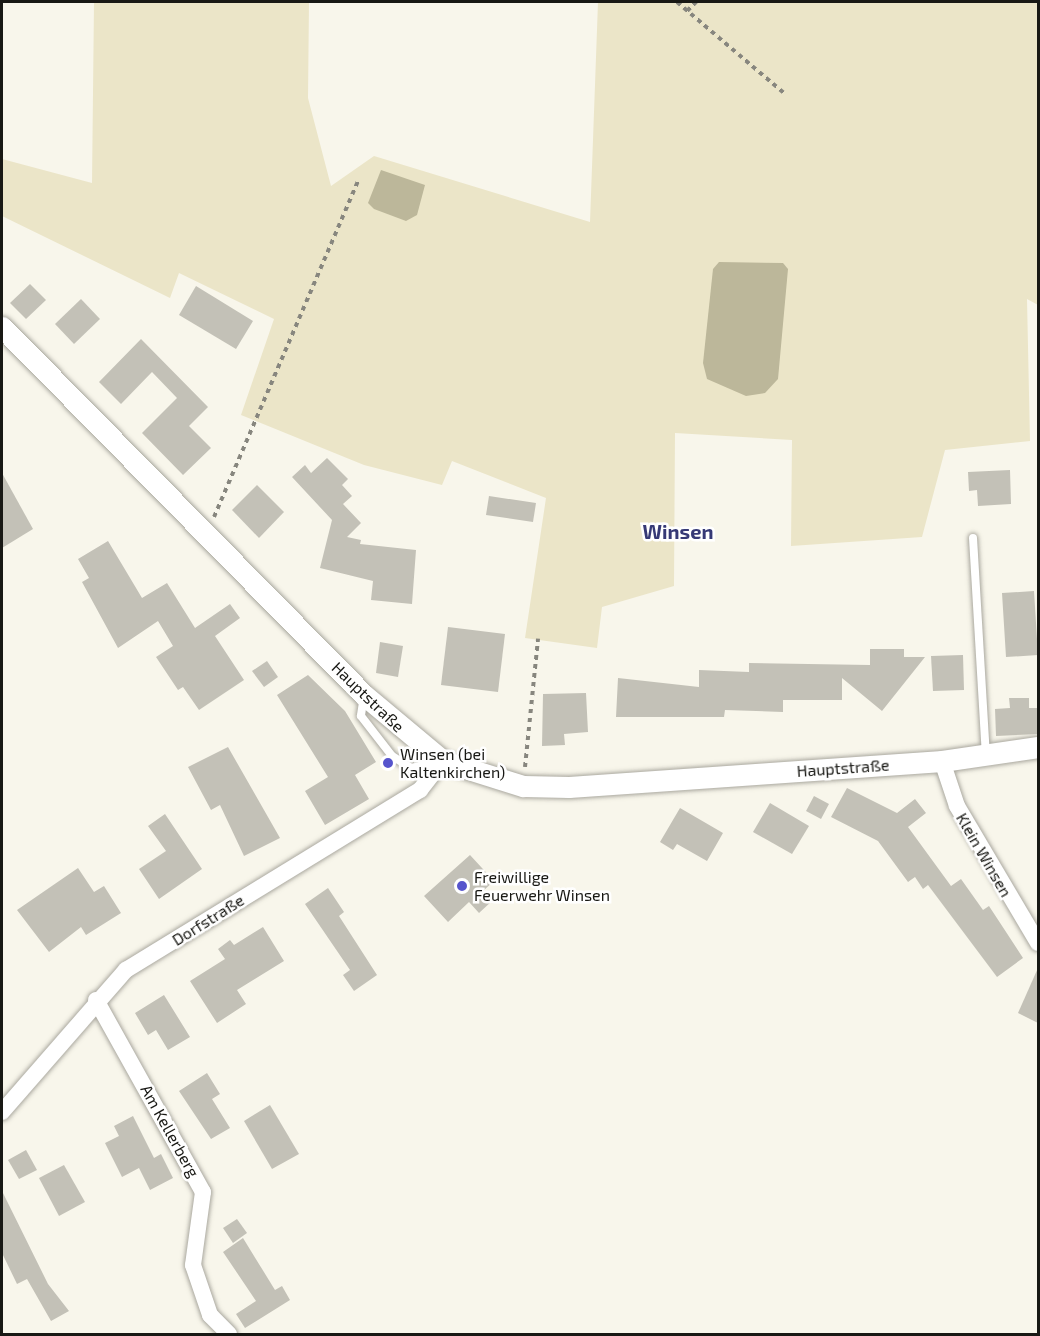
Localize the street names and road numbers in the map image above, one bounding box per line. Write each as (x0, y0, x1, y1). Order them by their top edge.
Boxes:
street label: Hauptstraße (328, 658, 408, 736)
street label: Hauptstraße (796, 755, 890, 781)
street label: Klein Winsen (952, 809, 1016, 901)
street label: Dorfstraße (169, 890, 247, 950)
street label: Am Kellerberg (137, 1081, 203, 1181)

